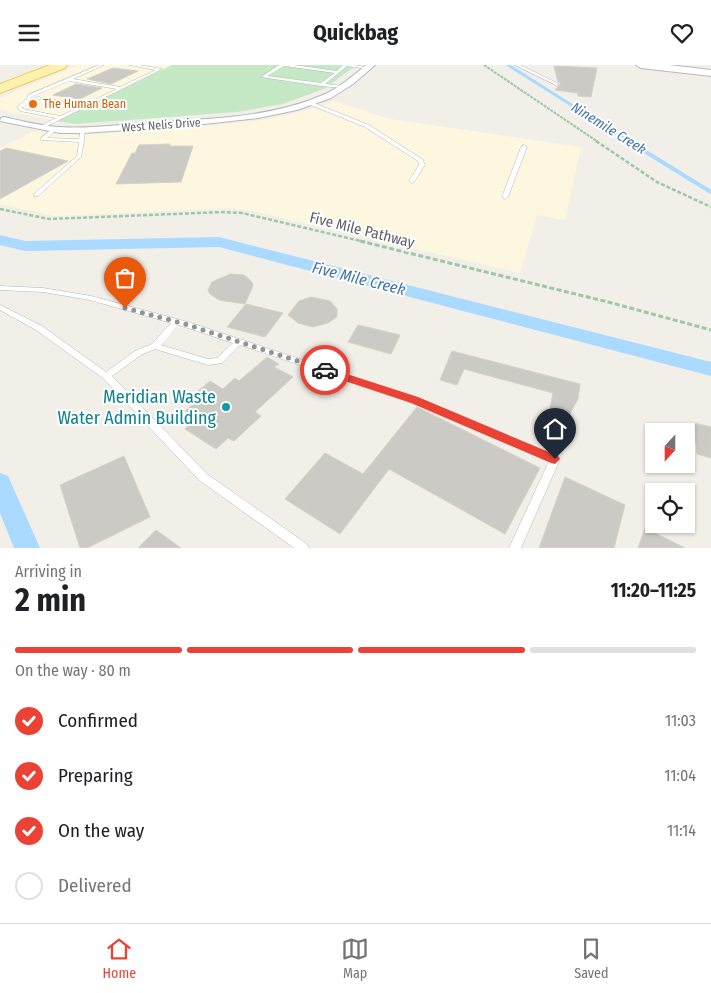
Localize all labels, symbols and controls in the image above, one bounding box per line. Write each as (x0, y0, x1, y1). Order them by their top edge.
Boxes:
icon: menu (15, 19, 43, 47)
text: Quickbag (313, 19, 398, 46)
icon: heart (668, 19, 696, 47)
place label: The Human Bean (43, 97, 126, 111)
marker: The Human Bean (27, 98, 39, 110)
water label: Ninemile Creek (568, 99, 649, 158)
street label: West Nelis Drive (121, 115, 201, 135)
street label: Five Mile Pathway (308, 208, 417, 252)
pin (104, 257, 146, 308)
water label: Five Mile Creek (310, 258, 408, 299)
icon: bag (111, 264, 139, 292)
courier (300, 345, 350, 395)
icon: car (311, 356, 339, 384)
place label: Meridian Waste Water Admin Building (57, 386, 217, 429)
marker: Meridian Waste Water Admin Building (220, 401, 232, 413)
pin (534, 408, 576, 459)
icon: home (541, 415, 569, 443)
north arrow (645, 423, 695, 473)
map controls (645, 423, 695, 533)
button: locate (645, 483, 695, 533)
text: Arriving in (15, 562, 82, 581)
text: 11:20–11:25 (611, 579, 696, 602)
text: 2 min (15, 581, 86, 619)
text: On the way · 80 m (15, 661, 131, 680)
icon: check (15, 707, 43, 735)
text: Confirmed (58, 709, 138, 732)
text: 11:03 (665, 711, 696, 730)
icon: check (15, 762, 43, 790)
text: Preparing (58, 764, 133, 787)
text: 11:04 (664, 766, 696, 785)
icon: check (15, 817, 43, 845)
text: On the way (58, 819, 144, 842)
text: 11:14 (667, 821, 696, 840)
text: Delivered (58, 874, 132, 897)
tab: Home (103, 935, 136, 982)
tab: Map (341, 935, 369, 982)
tab: Saved (574, 935, 608, 982)

